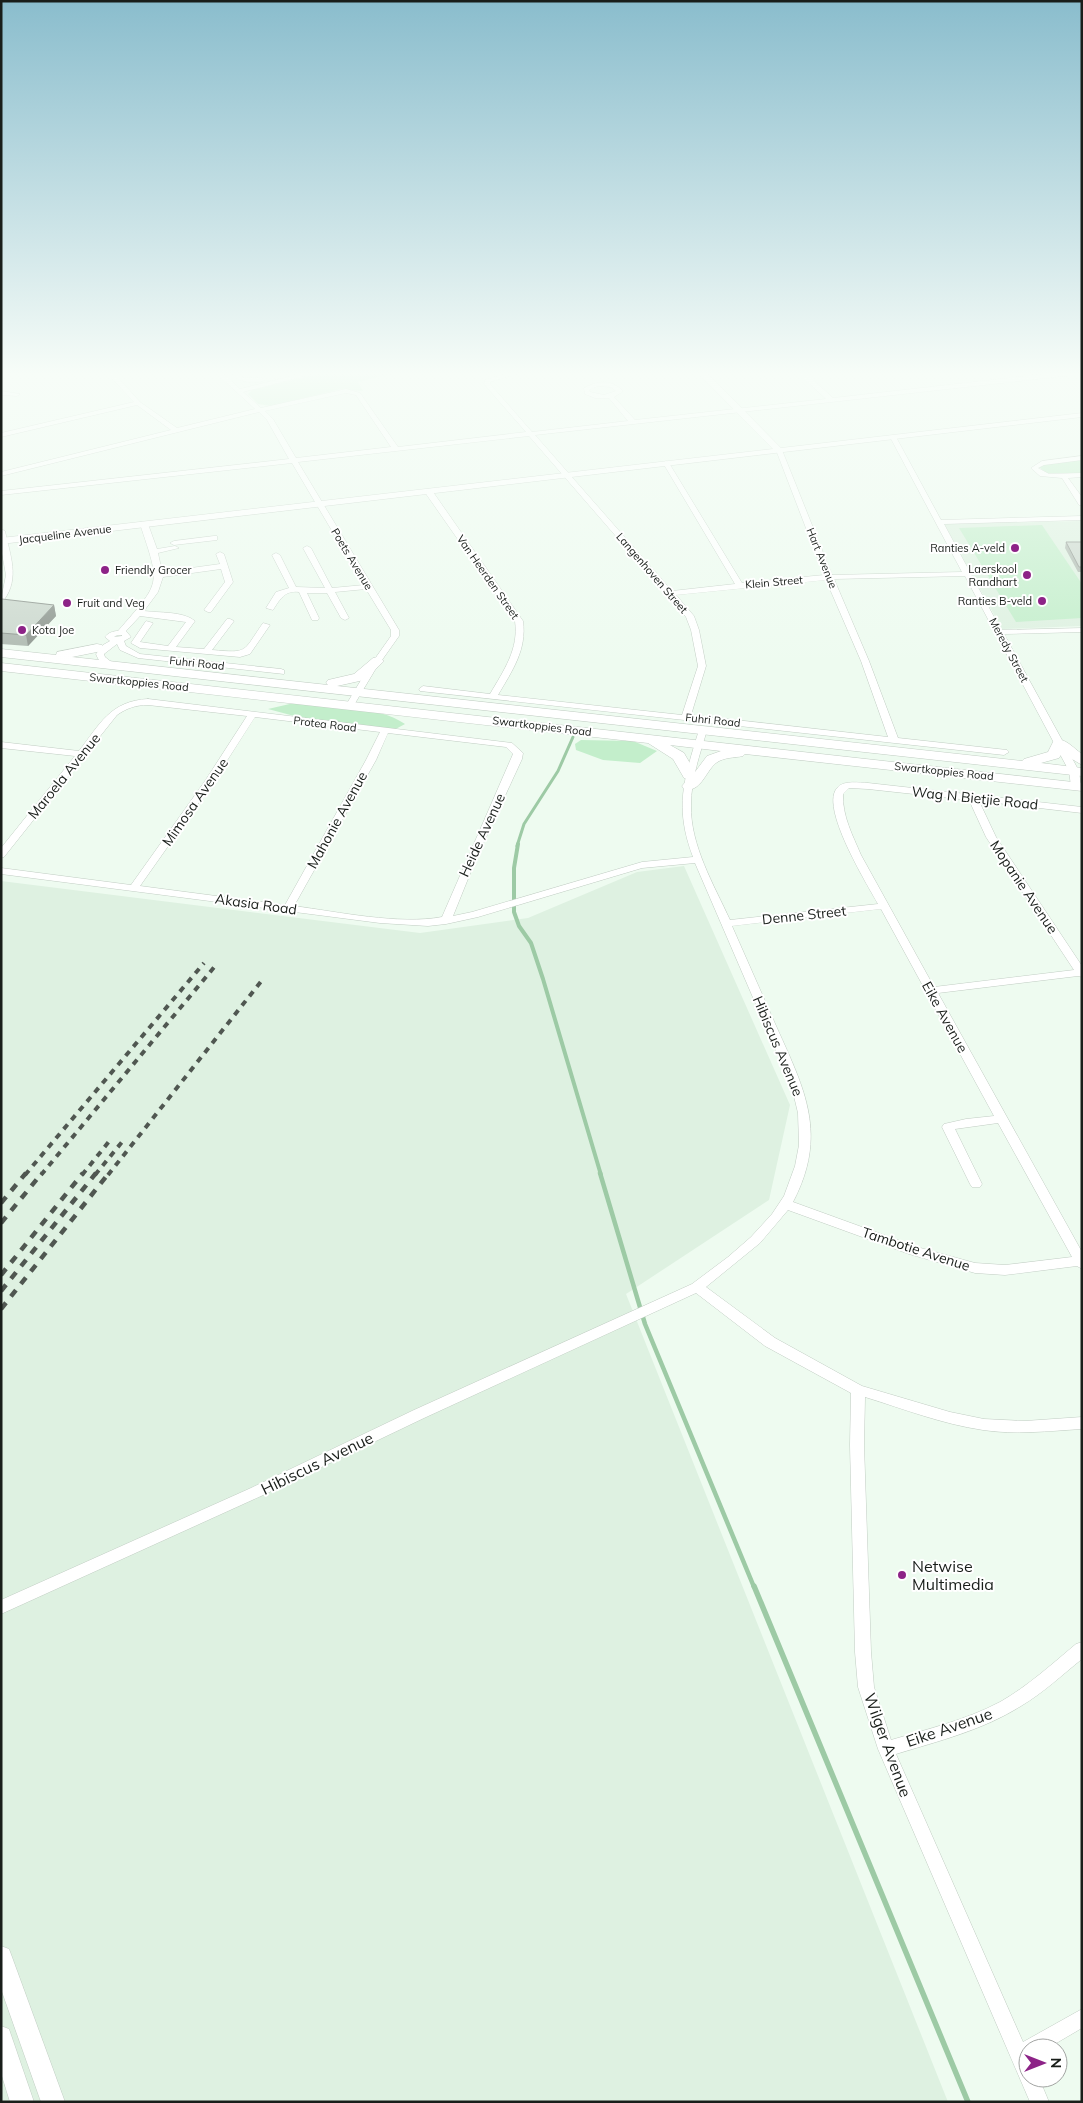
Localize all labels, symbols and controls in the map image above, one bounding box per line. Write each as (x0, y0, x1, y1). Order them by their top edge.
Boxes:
street label: Jacqueline Avenue (18, 521, 112, 547)
street label: Poets Avenue (328, 526, 376, 592)
street label: Hart Avenue (803, 526, 841, 590)
street label: Langenhoven Street (613, 530, 691, 616)
street label: Van Heerden Street (454, 532, 522, 622)
place label: Ranties A-veld (930, 541, 1005, 555)
marker: Ranties A-veld (1009, 542, 1021, 554)
place label: Laerskool Randhart (968, 562, 1017, 589)
place label: Friendly Grocer (115, 563, 192, 577)
marker: Friendly Grocer (99, 564, 111, 576)
marker: Laerskool Randhart (1021, 569, 1033, 581)
street label: Klein Street (745, 572, 804, 591)
place label: Ranties B-veld (958, 594, 1032, 608)
marker: Ranties B-veld (1036, 595, 1048, 607)
place label: Fruit and Veg (77, 596, 145, 610)
marker: Fruit and Veg (61, 597, 73, 609)
street label: Meredy Street (986, 615, 1032, 685)
place label: Kota Joe (32, 623, 74, 637)
marker: Kota Joe (16, 624, 28, 636)
street label: Fuhri Road (169, 653, 225, 673)
street label: Swartkoppies Road (89, 670, 189, 694)
street label: Fuhri Road (685, 710, 741, 730)
street label: Protea Road (293, 713, 357, 735)
street label: Swartkoppies Road (492, 713, 592, 739)
street label: Maroela Avenue (24, 729, 104, 823)
street label: Mimosa Avenue (158, 754, 232, 850)
street label: Swartkoppies Road (894, 759, 994, 783)
street label: Mahonie Avenue (303, 768, 371, 872)
street label: Wag N Bietjie Road (911, 782, 1039, 814)
street label: Heide Avenue (455, 790, 509, 880)
street label: Mopanie Avenue (986, 837, 1062, 937)
street label: Akasia Road (214, 889, 298, 919)
street label: Denne Street (761, 902, 847, 928)
street label: Eike Avenue (918, 978, 972, 1056)
street label: Hibiscus Avenue (749, 993, 807, 1099)
street label: Tambotie Avenue (860, 1223, 972, 1275)
street label: Hibiscus Avenue (258, 1427, 376, 1499)
place label: Netwise Multimedia (912, 1556, 994, 1594)
marker: Netwise Multimedia (896, 1569, 908, 1581)
street label: Wilger Avenue (860, 1690, 916, 1800)
street label: Eike Avenue (903, 1703, 995, 1751)
north arrow (1018, 2038, 1068, 2088)
text: N (1047, 2058, 1065, 2068)

